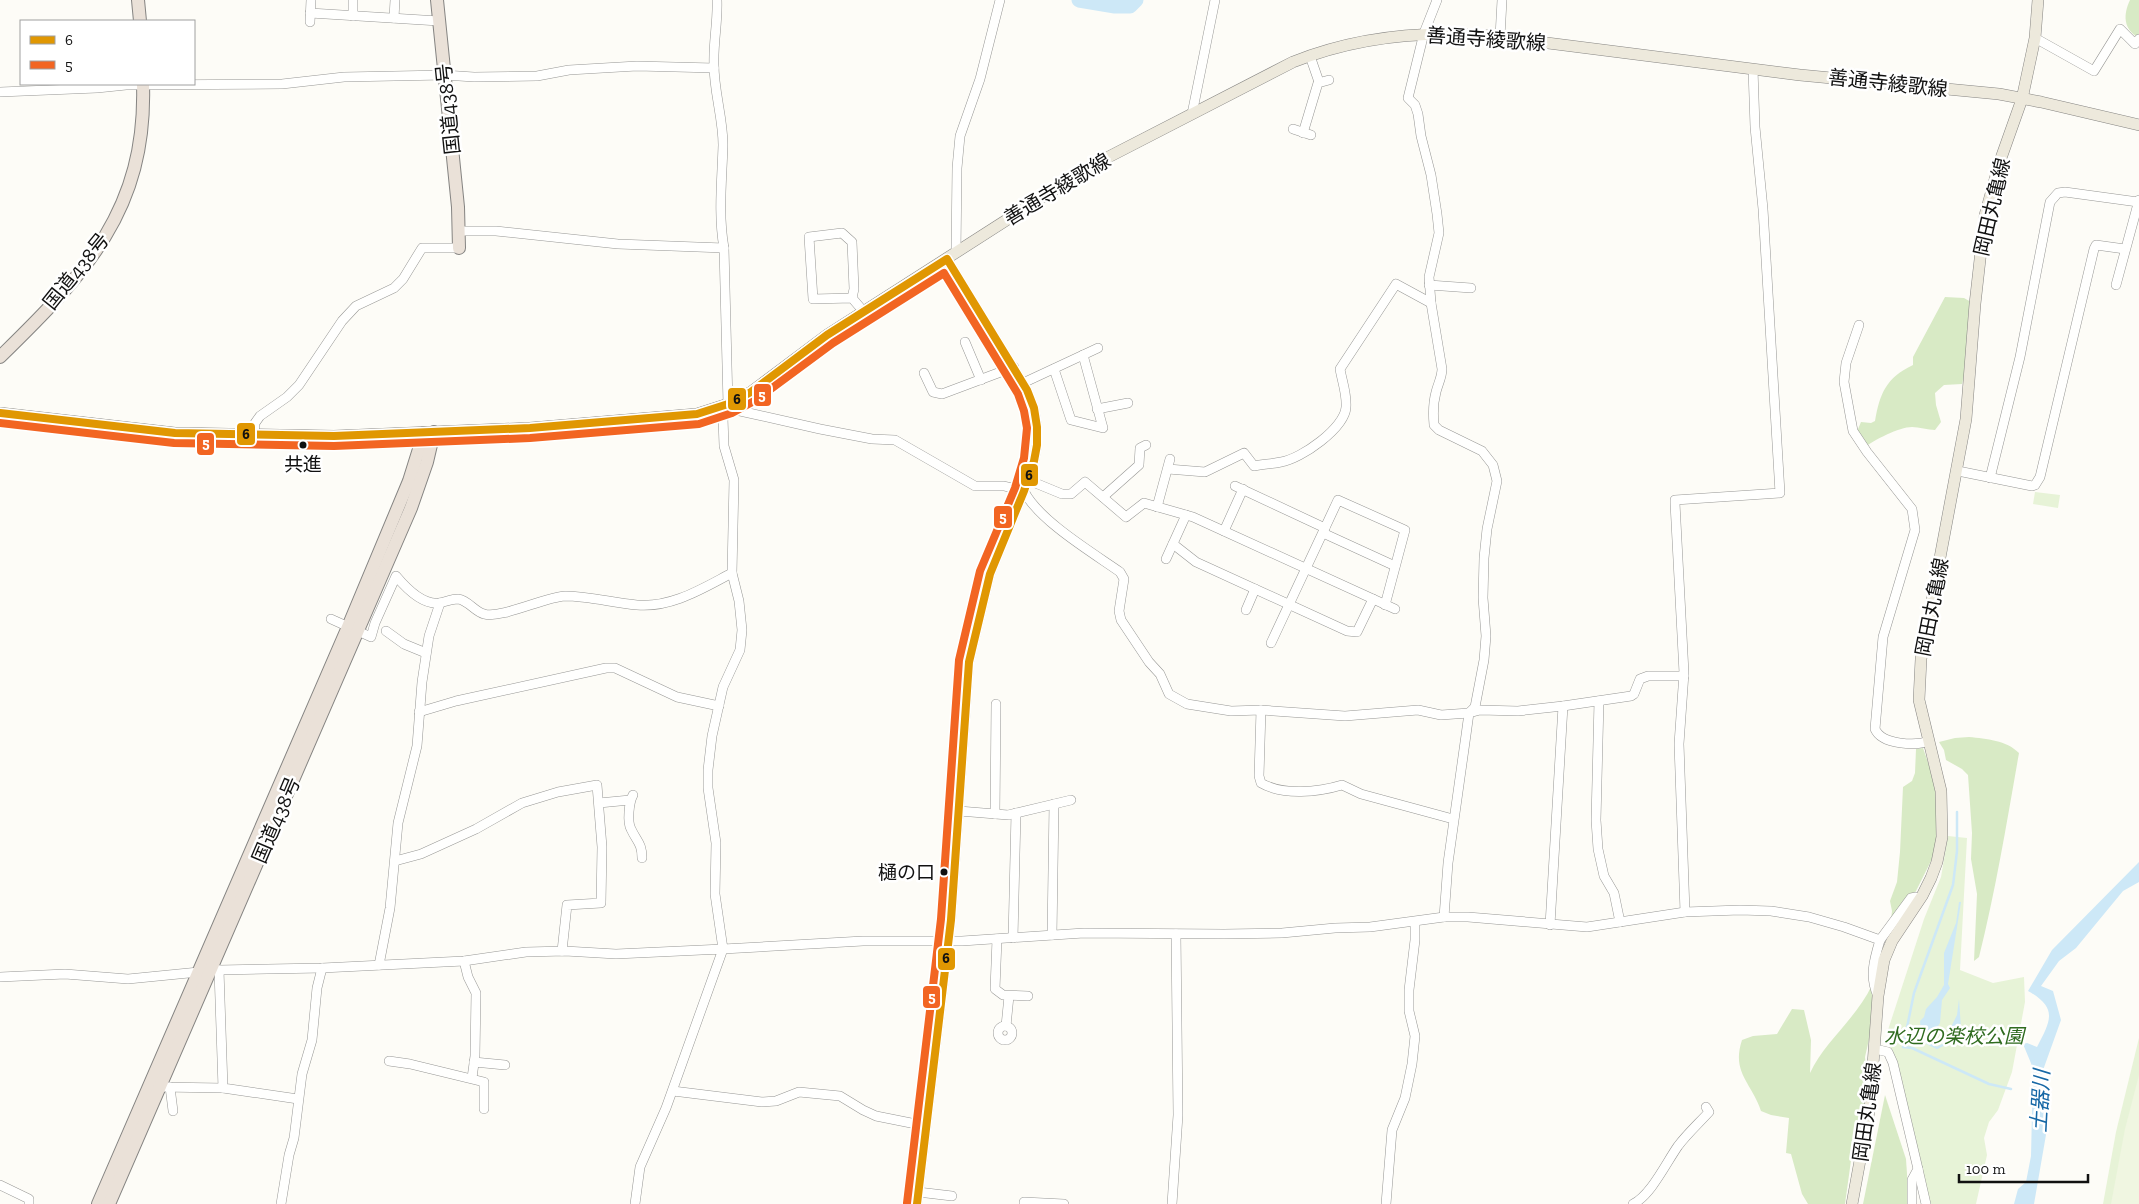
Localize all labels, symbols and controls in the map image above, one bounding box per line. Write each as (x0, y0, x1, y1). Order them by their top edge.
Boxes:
legend (20, 20, 195, 85)
street label: 善通寺綾歌線 (1425, 23, 1547, 55)
text: 6 (65, 31, 73, 49)
text: 5 (65, 56, 73, 74)
street label: 国道438号 (431, 62, 465, 156)
street label: 善通寺綾歌線 (1827, 65, 1949, 101)
street label: 善通寺綾歌線 (999, 148, 1115, 230)
street label: 岡田丸亀線 (1969, 156, 2015, 258)
street label: 国道438号 (38, 228, 114, 314)
line badge: 5 (753, 383, 772, 407)
line badge: 6 (727, 387, 747, 411)
text: 5 (758, 387, 766, 404)
text: 6 (733, 391, 741, 408)
line badge: 6 (236, 422, 256, 446)
text: 6 (242, 426, 250, 443)
line badge: 5 (196, 432, 215, 456)
text: 5 (202, 435, 210, 452)
marker: 共進 (298, 440, 308, 450)
place label: 共進 (284, 453, 322, 476)
line badge: 6 (1020, 463, 1039, 487)
text: 6 (1025, 467, 1033, 484)
line badge: 5 (993, 505, 1013, 529)
text: 5 (999, 509, 1007, 526)
street label: 岡田丸亀線 (1911, 556, 1953, 658)
street label: 国道438号 (247, 773, 305, 867)
place label: 樋の口 (878, 861, 935, 884)
marker: 樋の口 (939, 867, 949, 877)
line badge: 6 (937, 947, 956, 971)
text: 6 (942, 950, 950, 967)
line badge: 5 (922, 985, 941, 1009)
text: 5 (928, 989, 936, 1006)
park label: 水辺の楽校公園 (1884, 1024, 2027, 1048)
street label: 岡田丸亀線 (1848, 1061, 1886, 1163)
water label: 土器川 (2026, 1067, 2054, 1133)
scale bar (1959, 1152, 2088, 1184)
text: 100 m (1966, 1160, 2005, 1178)

